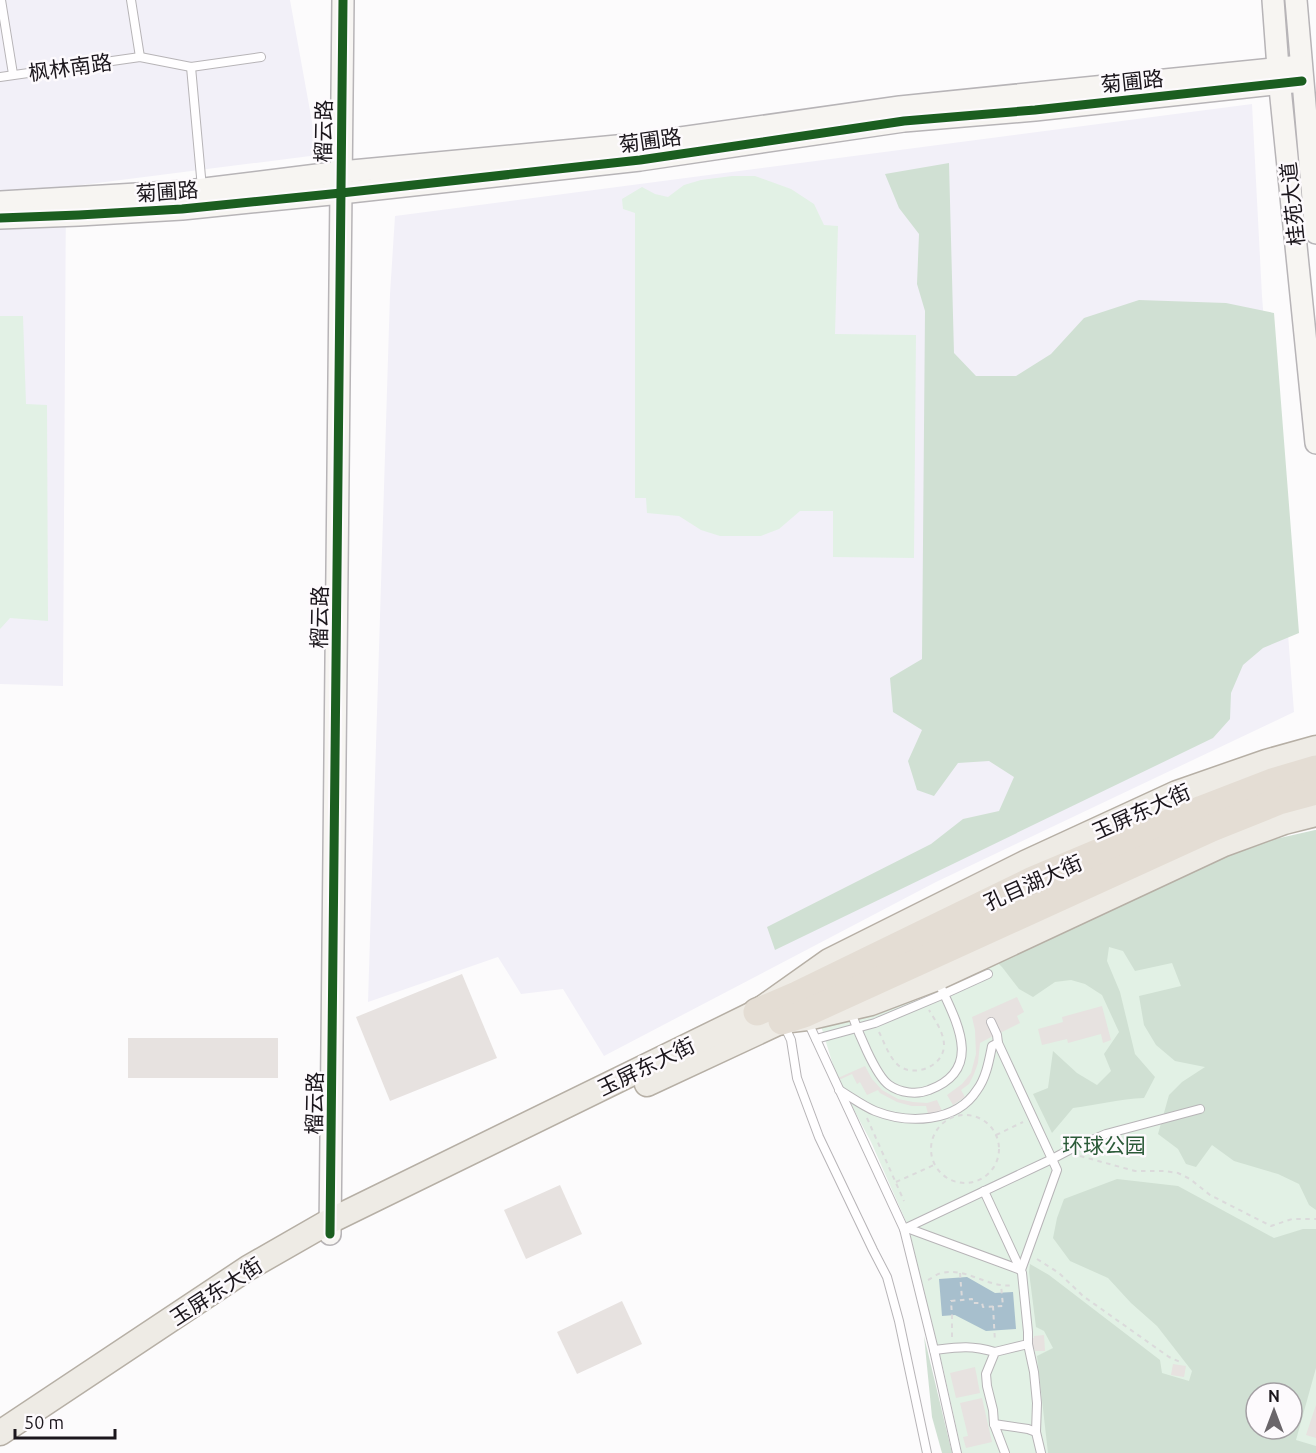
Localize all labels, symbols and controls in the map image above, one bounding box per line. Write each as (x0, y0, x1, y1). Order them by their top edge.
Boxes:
street label: 枫林南路 (27, 49, 113, 85)
street label: 菊圃路 (1099, 66, 1165, 96)
street label: 榴云路 (310, 99, 336, 163)
street label: 菊圃路 (617, 124, 683, 156)
street label: 桂苑大道 (1276, 161, 1308, 247)
street label: 菊圃路 (135, 177, 199, 205)
street label: 榴云路 (306, 585, 332, 649)
street label: 玉屏东大街 (1088, 779, 1194, 843)
street label: 孔目湖大街 (980, 850, 1086, 914)
street label: 玉屏东大街 (594, 1032, 698, 1100)
street label: 榴云路 (301, 1071, 327, 1135)
park label: 环球公园 (1062, 1133, 1146, 1157)
street label: 玉屏东大街 (165, 1252, 267, 1330)
north arrow (1244, 1381, 1304, 1441)
text: N (1268, 1387, 1280, 1405)
scale bar (15, 1402, 116, 1440)
text: 50 m (24, 1412, 64, 1432)

